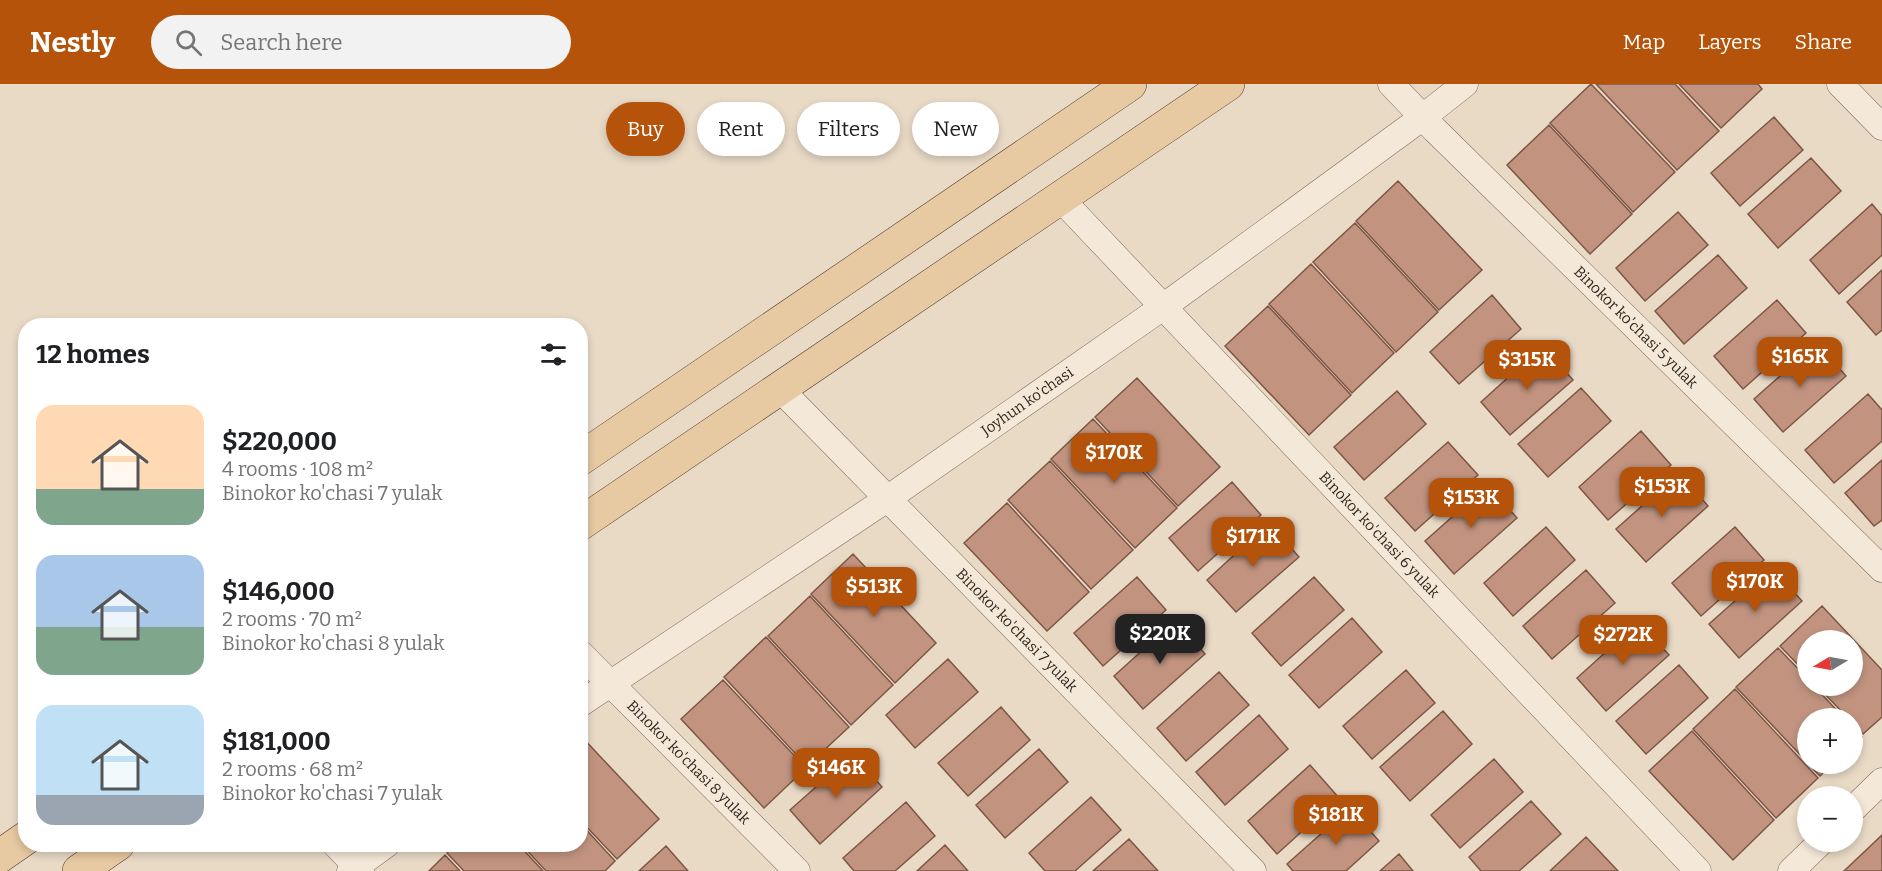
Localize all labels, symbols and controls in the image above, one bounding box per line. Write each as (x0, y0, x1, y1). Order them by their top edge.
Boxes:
search box (151, 15, 571, 69)
text: Nestly (30, 26, 115, 59)
icon: search (172, 26, 205, 59)
text: Search here (220, 29, 342, 56)
text: Map (1623, 29, 1665, 55)
text: Layers (1698, 29, 1762, 55)
text: Share (1795, 29, 1852, 55)
chip: Buy (606, 102, 685, 156)
chip: Rent (697, 102, 785, 156)
chip: Filters (797, 102, 900, 156)
chip: New (912, 102, 999, 156)
street label: Binokor ko'chasi 5 yulak (1570, 262, 1702, 392)
pin: $165K (1758, 337, 1842, 388)
icon: filters (537, 338, 570, 371)
text: 12 homes (36, 339, 150, 370)
pin: $315K (1485, 340, 1569, 391)
text: $165K (1771, 344, 1829, 368)
text: $315K (1498, 347, 1556, 371)
street label: Joyhun ko'chasi (977, 363, 1077, 440)
text: $220,000 (222, 426, 337, 457)
icon: home (84, 429, 156, 501)
pin: $170K (1072, 433, 1156, 484)
text: $170K (1085, 440, 1143, 464)
text: 4 rooms · 108 m² (222, 457, 373, 481)
pin: $153K (1620, 467, 1704, 518)
street label: Binokor ko'chasi 6 yulak (1315, 468, 1444, 602)
text: $153K (1634, 474, 1690, 498)
pin: $153K (1429, 478, 1513, 529)
text: Binokor ko'chasi 7 yulak (222, 481, 443, 505)
text: $153K (1443, 485, 1499, 509)
pin: $171K (1211, 517, 1295, 568)
text: $171K (1226, 524, 1280, 548)
pin: $170K (1713, 562, 1797, 613)
street label: Binokor ko'chasi 7 yulak (952, 565, 1082, 696)
pin: $513K (832, 567, 916, 618)
text: $170K (1726, 569, 1784, 593)
text: $513K (846, 574, 902, 598)
text: $146,000 (222, 576, 335, 607)
icon: home (84, 579, 156, 651)
text: 2 rooms · 70 m² (222, 607, 362, 631)
pin: $220K (1118, 614, 1202, 665)
pin: $272K (1581, 615, 1665, 666)
text: $220K (1129, 621, 1191, 645)
text: $272K (1593, 622, 1653, 646)
north arrow (1797, 630, 1863, 696)
map controls (1797, 630, 1863, 852)
text: Binokor ko'chasi 8 yulak (222, 631, 445, 655)
street label: Binokor ko'chasi 8 yulak (623, 697, 754, 828)
button: + (1797, 708, 1863, 774)
text: $181,000 (222, 726, 331, 757)
icon: home (84, 729, 156, 801)
pin: $146K (794, 748, 878, 799)
text: $146K (806, 755, 866, 779)
text: 2 rooms · 68 m² (222, 757, 363, 781)
text: Binokor ko'chasi 7 yulak (222, 781, 443, 805)
button: − (1797, 786, 1863, 852)
pin: $181K (1294, 795, 1378, 846)
text: $181K (1308, 802, 1364, 826)

